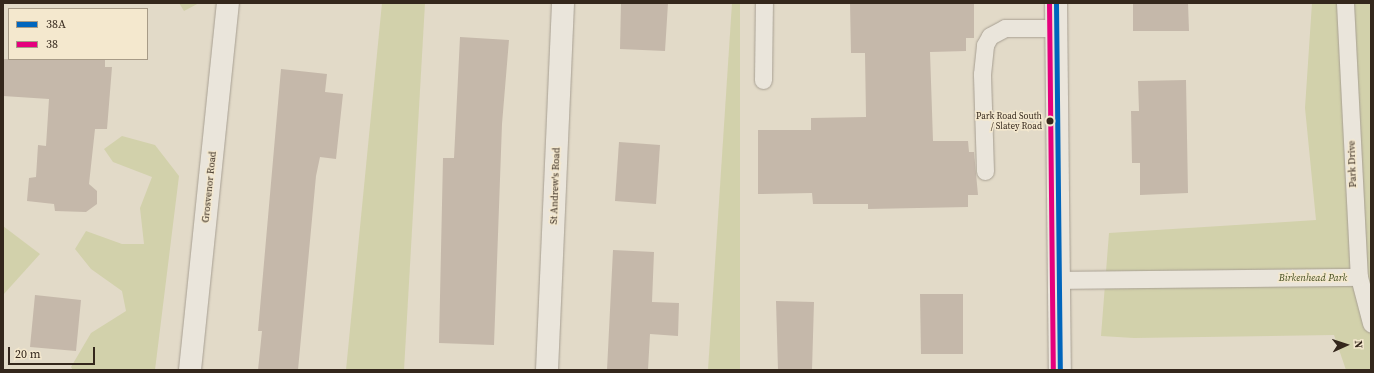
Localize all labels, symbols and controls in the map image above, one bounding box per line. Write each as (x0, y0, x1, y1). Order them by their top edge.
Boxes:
legend (8, 8, 148, 60)
text: 38A (46, 16, 66, 32)
text: 38 (46, 36, 58, 52)
place label: Park Road South / Slatey Road (976, 111, 1042, 132)
marker: Park Road South / Slatey Road (1045, 116, 1055, 126)
street label: Park Drive (1345, 140, 1359, 188)
street label: St Andrew's Road (548, 148, 562, 224)
street label: Grosvenor Road (199, 151, 219, 223)
park label: Birkenhead Park (1279, 272, 1347, 284)
north arrow (1326, 325, 1366, 365)
scale bar (10, 339, 97, 365)
text: N (1351, 340, 1366, 349)
text: 20 m (15, 346, 41, 362)

